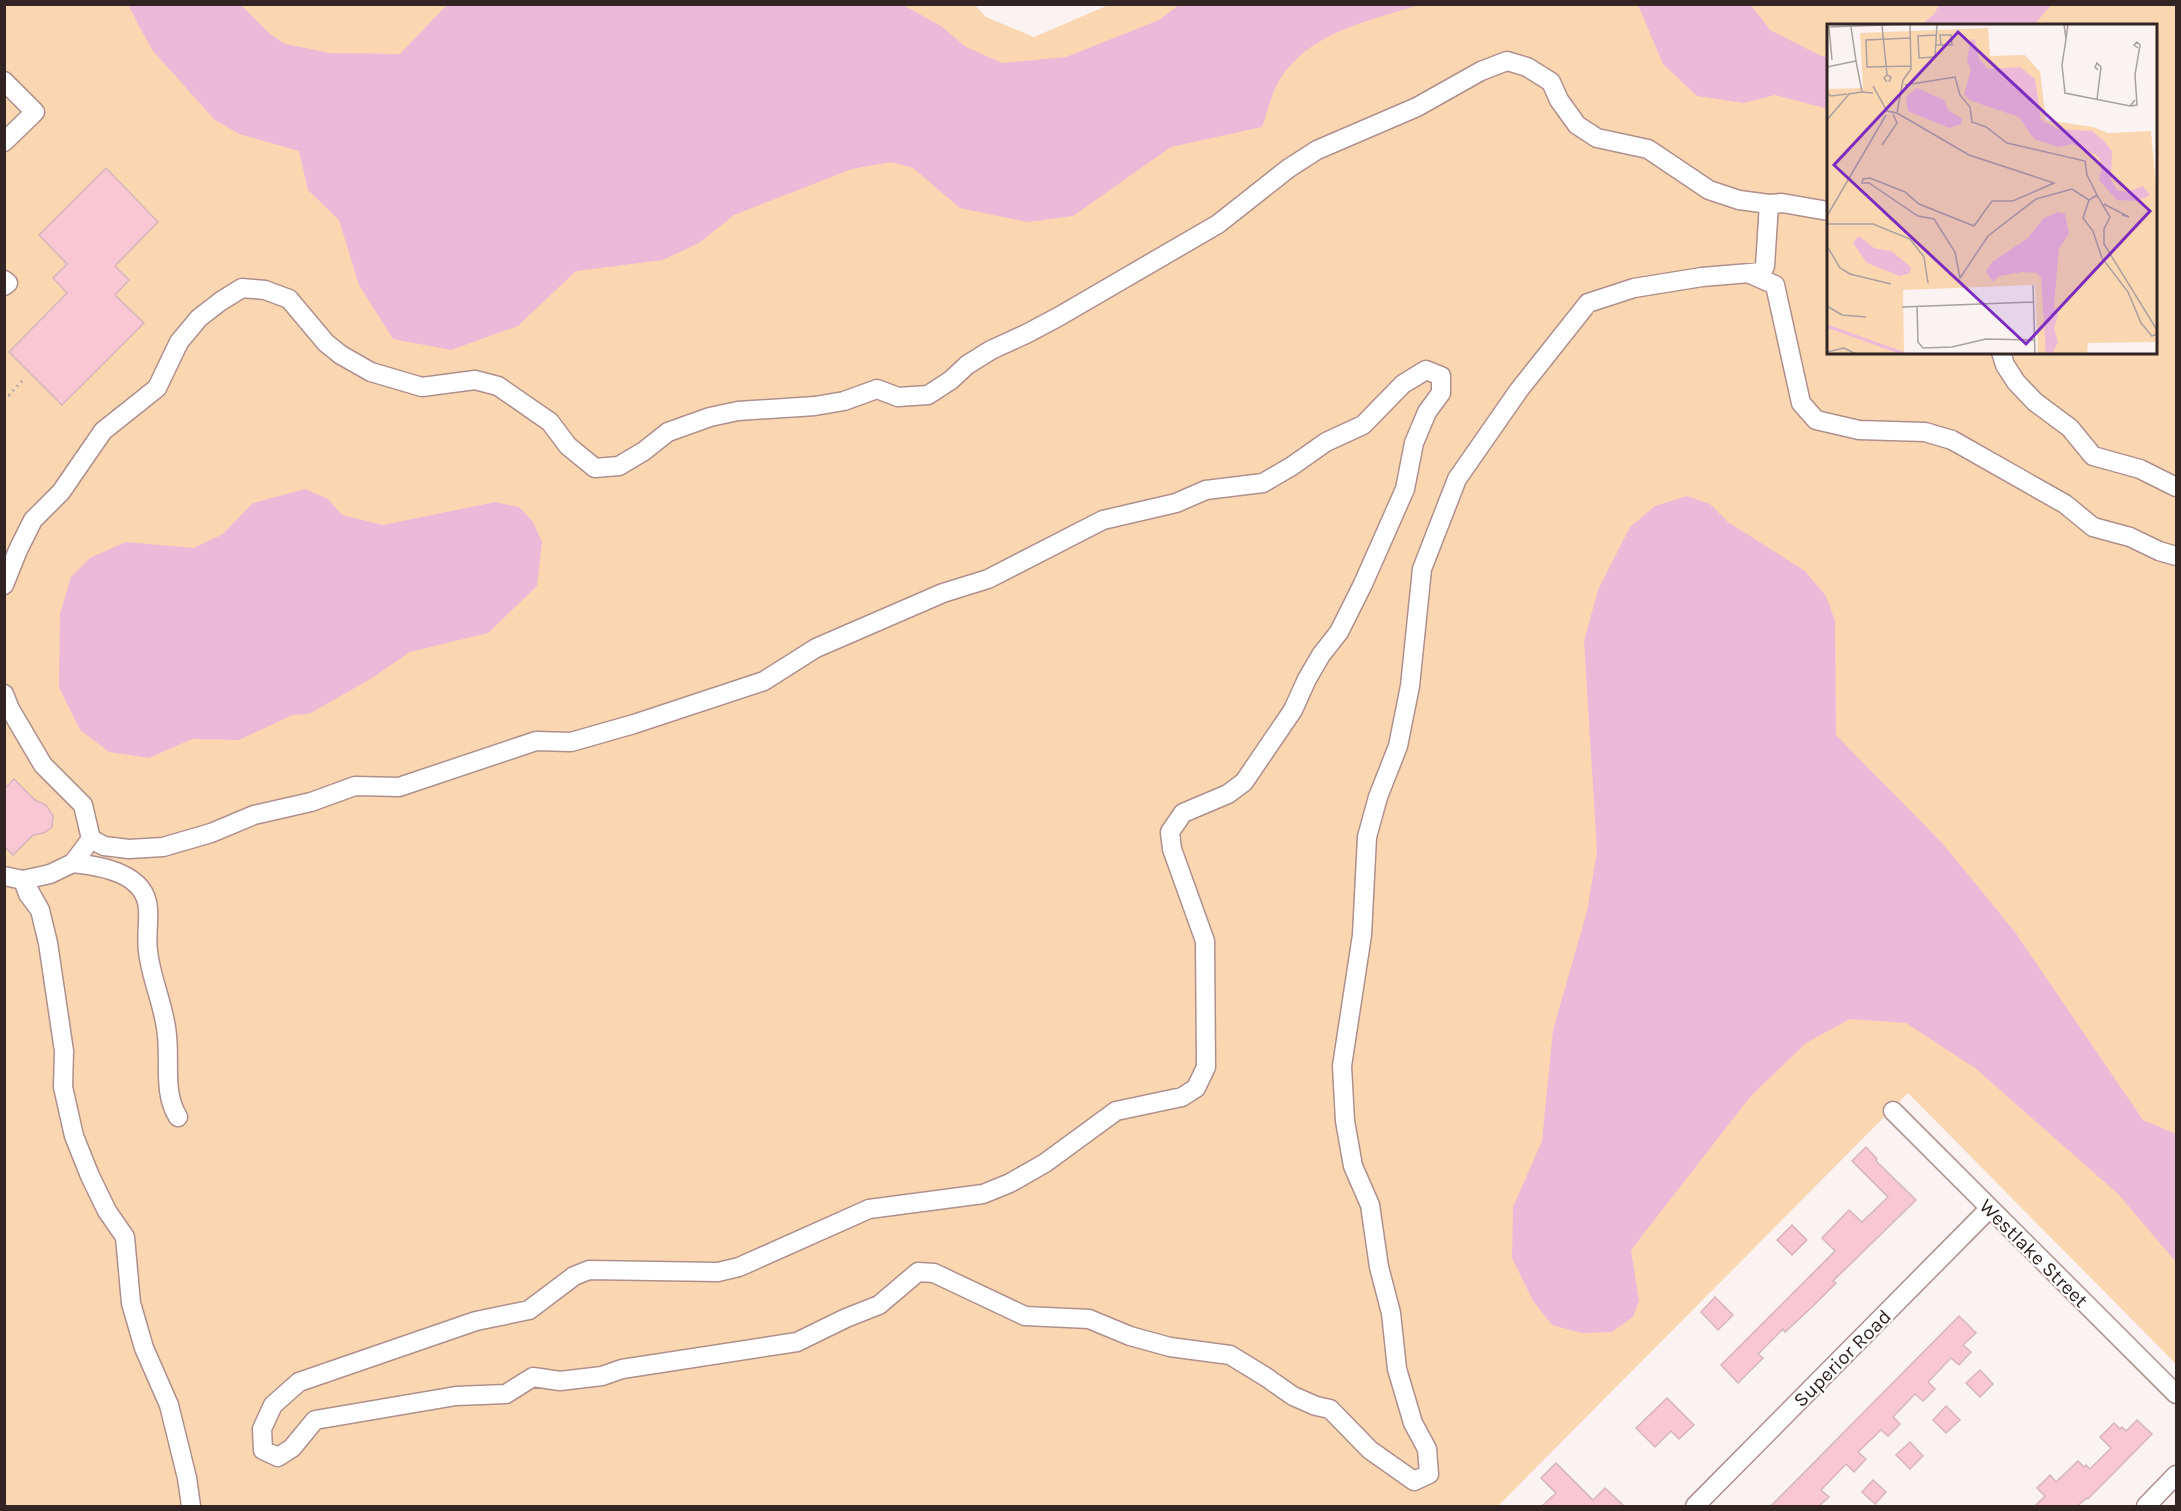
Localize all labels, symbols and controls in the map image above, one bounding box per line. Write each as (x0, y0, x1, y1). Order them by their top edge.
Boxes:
inset map (1827, 24, 2157, 354)
street label: Westlake Street (1975, 1195, 2093, 1313)
street label: Superior Road (1789, 1305, 1896, 1412)

